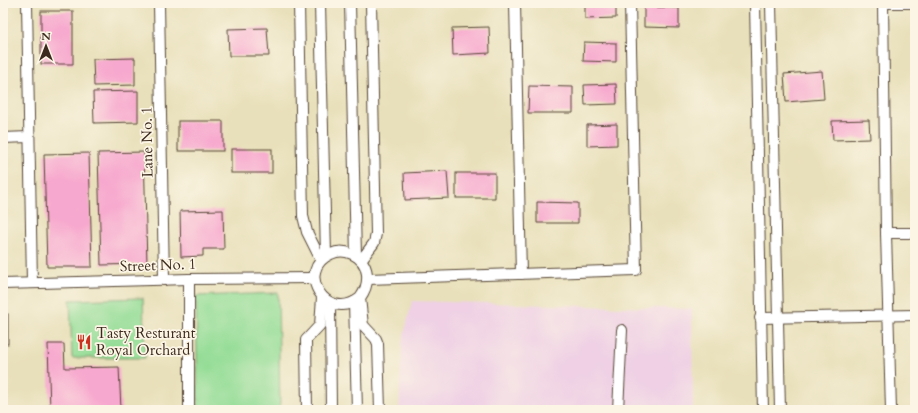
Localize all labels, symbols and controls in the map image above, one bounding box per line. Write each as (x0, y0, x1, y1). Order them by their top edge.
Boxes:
north arrow (26, 26, 66, 66)
text: N (41, 29, 51, 44)
street label: Lane No. 1 (136, 106, 158, 178)
street label: Street No. 1 (119, 254, 197, 276)
place label: Tasty Resturant Royal Orchard (96, 323, 196, 360)
restaurant icon: Tasty Resturant Royal Orchard (75, 333, 93, 351)

